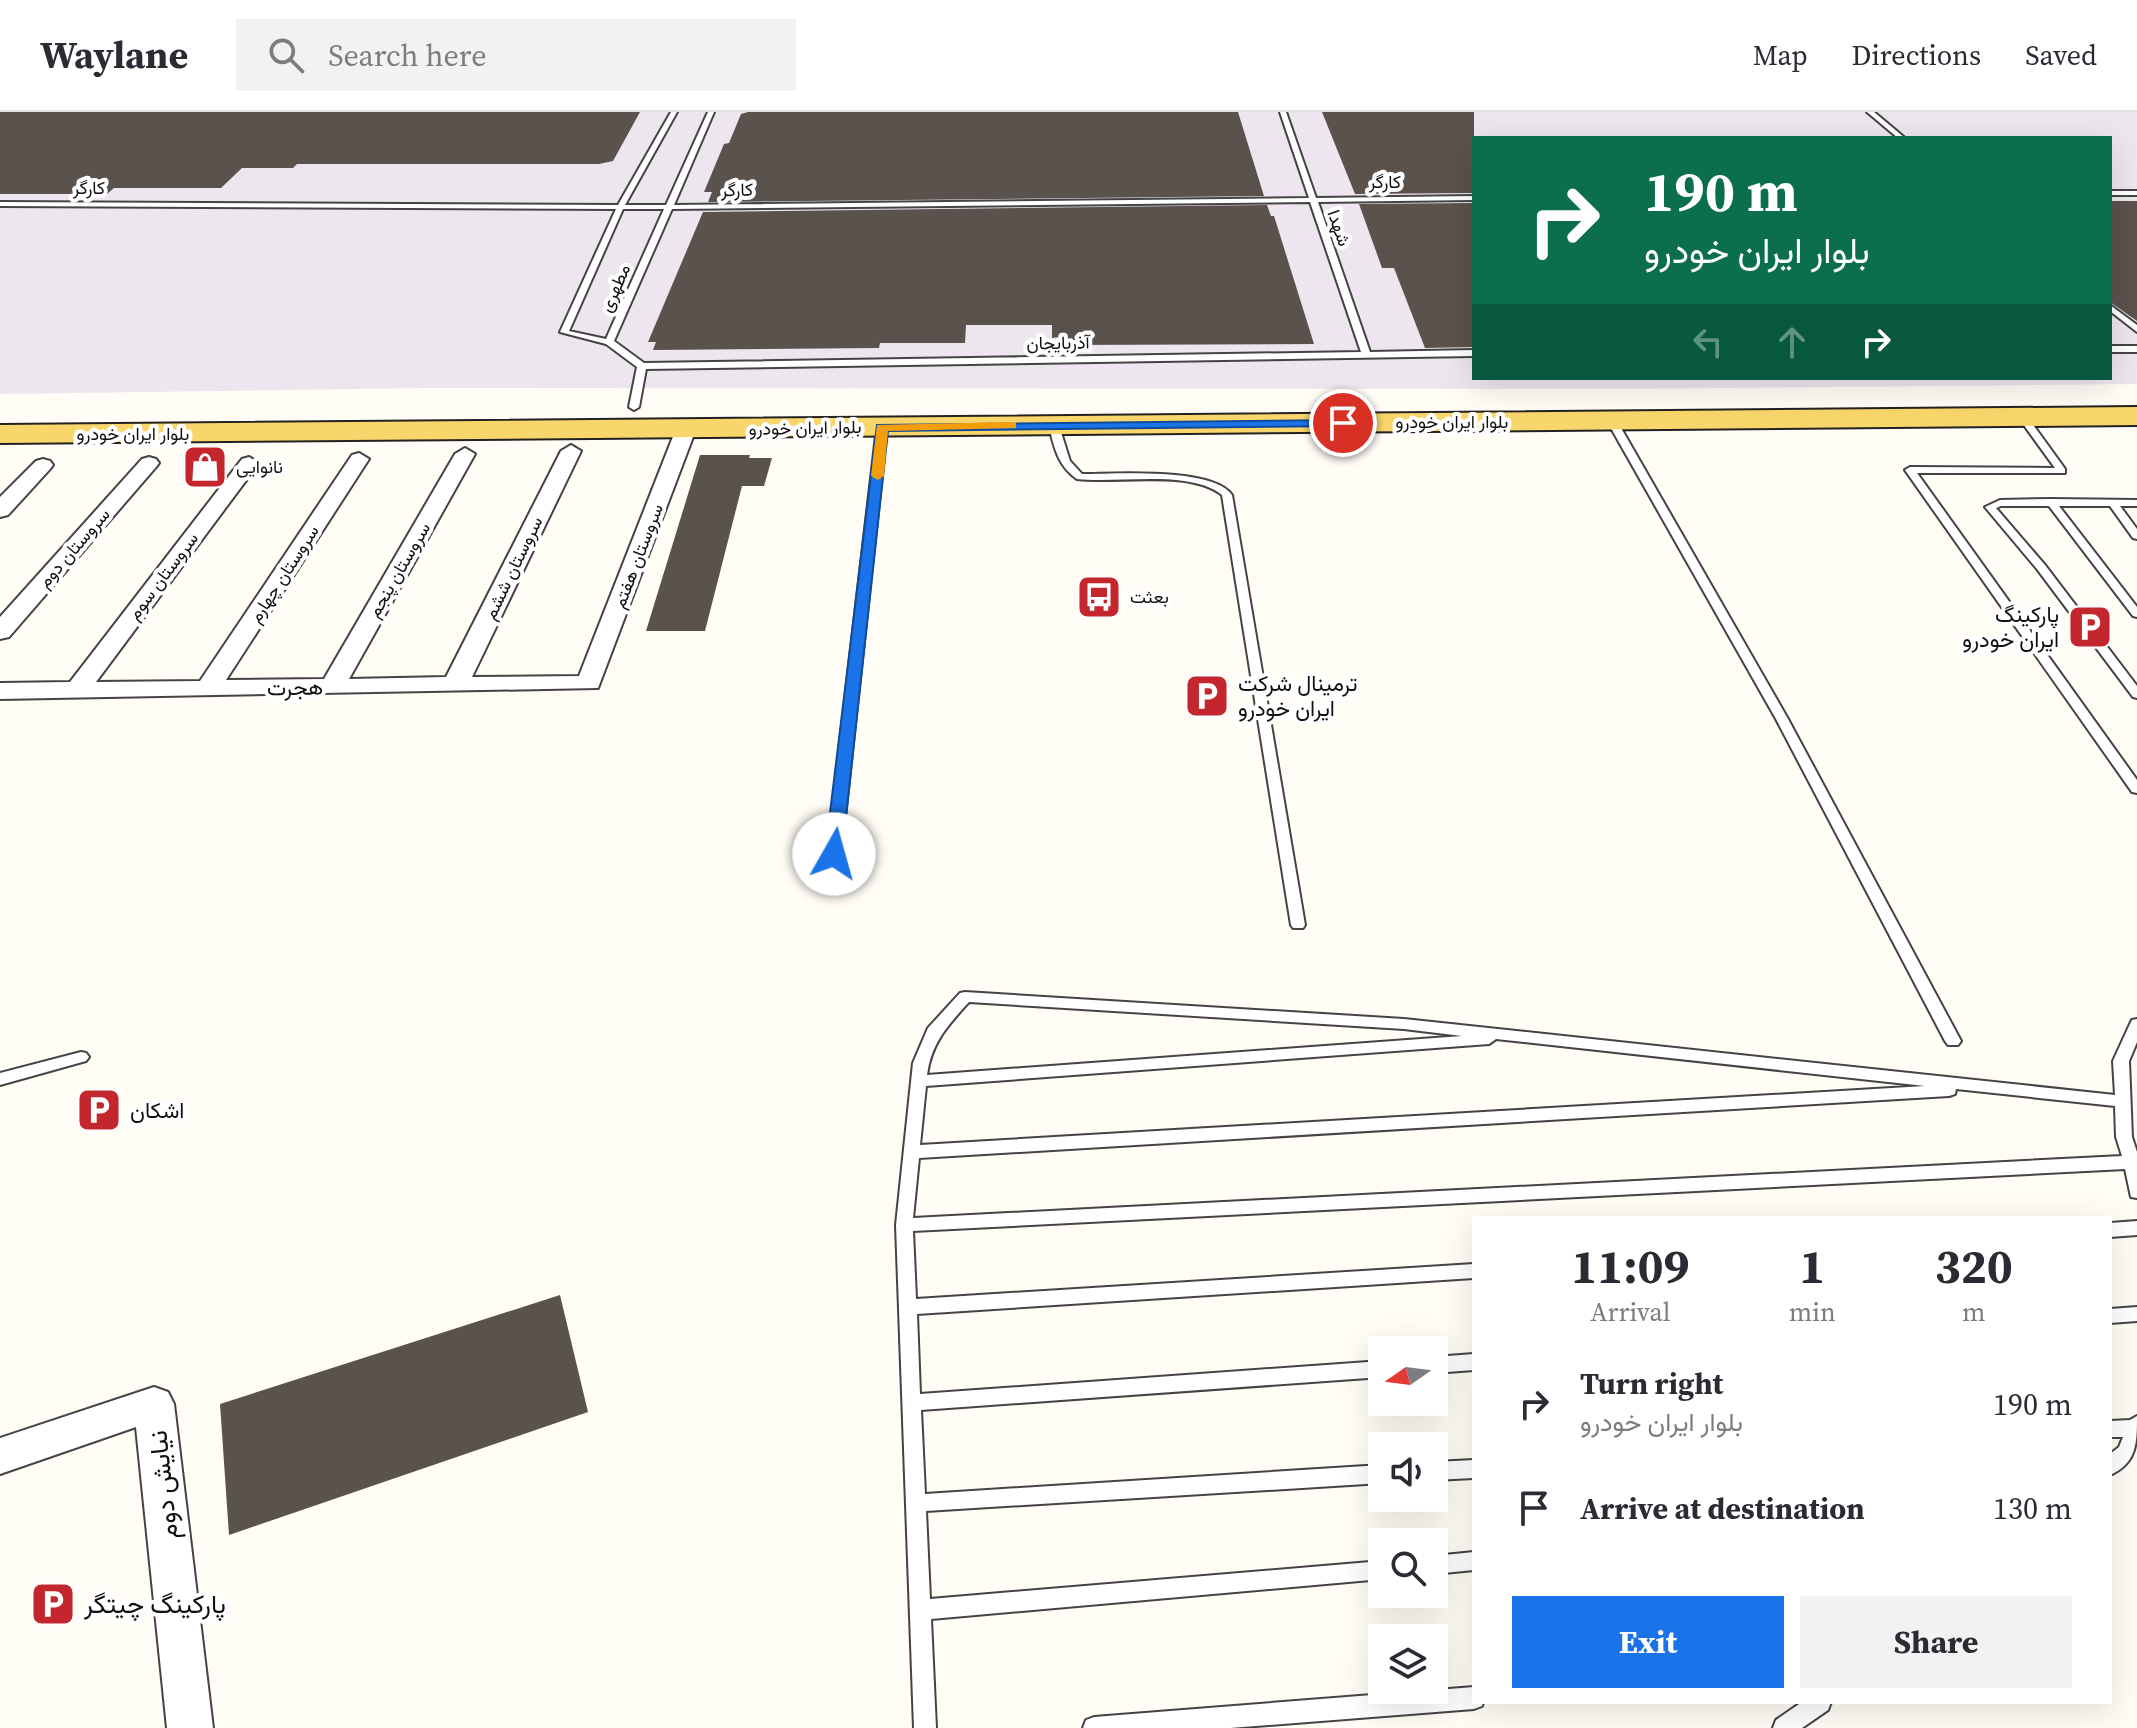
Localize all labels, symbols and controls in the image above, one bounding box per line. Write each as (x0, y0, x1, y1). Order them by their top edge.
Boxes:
search box (236, 19, 796, 91)
text: Waylane (40, 29, 188, 81)
icon: search (264, 33, 308, 77)
text: Search here (328, 35, 486, 76)
text: Map (1753, 36, 1808, 74)
text: Directions (1852, 36, 1981, 74)
text: Saved (2025, 36, 2097, 74)
text: 190 m (1644, 153, 1798, 230)
icon: right (1512, 168, 1616, 272)
street label: کارگر (1368, 169, 1401, 194)
street label: کارگر (72, 175, 105, 200)
street label: کارگر (720, 177, 753, 202)
street label: شهدا (1322, 206, 1357, 249)
text: بلوار ایران خودرو (1644, 226, 1870, 275)
street label: مطهری (593, 260, 636, 316)
icon: left (1686, 320, 1730, 364)
icon: ahead (1770, 320, 1814, 364)
icon: right (1854, 320, 1898, 364)
street label: آذربایجان (1026, 329, 1092, 356)
pin (1309, 389, 1377, 457)
icon: arrive (1321, 401, 1365, 445)
street label: بلوار ایران خودرو (1396, 409, 1508, 434)
street label: بلوار ایران خودرو (748, 414, 862, 441)
street label: بلوار ایران خودرو (77, 421, 189, 446)
shop icon: نانوایی (181, 443, 229, 491)
place label: نانوایی (236, 454, 283, 479)
street label: سروستان هفتم (606, 500, 669, 612)
street label: سروستان دوم (32, 502, 115, 593)
street label: سروستان ششم (477, 512, 548, 624)
street label: سروستان پنجم (361, 517, 436, 622)
street label: سروستان چهارم (243, 520, 325, 628)
street label: سروستان سوم (121, 527, 204, 625)
bus stop icon: بعثت (1075, 573, 1123, 621)
place label: بعثت (1130, 584, 1169, 609)
place label: پارکینگ ایران خودرو (1962, 599, 2059, 654)
parking icon: پارکینگ ایران خودرو (2066, 603, 2114, 651)
place label: ترمینال شرکت ایران خودرو (1238, 668, 1358, 723)
street label: هجرت (267, 672, 323, 702)
parking icon: ترمینال شرکت ایران خودرو (1183, 672, 1231, 720)
position arrow (792, 812, 876, 896)
parking icon: اشکان (75, 1086, 123, 1134)
place label: اشکان (130, 1095, 184, 1125)
text: 11:09 (1571, 1233, 1690, 1299)
text: 1 (1799, 1233, 1825, 1299)
text: 320 (1935, 1233, 2013, 1299)
text: Arrival (1590, 1294, 1671, 1330)
text: min (1789, 1294, 1836, 1330)
text: m (1962, 1294, 1986, 1330)
north arrow (1368, 1336, 1448, 1416)
map controls (1368, 1336, 1448, 1704)
text: Turn right (1580, 1363, 1723, 1404)
icon: right (1512, 1382, 1556, 1426)
text: 190 m (1993, 1384, 2072, 1425)
text: بلوار ایران خودرو (1580, 1404, 1743, 1440)
street label: نیایش دوم (139, 1429, 187, 1541)
button: sound (1368, 1432, 1448, 1512)
icon: arrive (1512, 1486, 1556, 1530)
text: Arrive at destination (1580, 1488, 1865, 1529)
text: 130 m (1993, 1488, 2072, 1529)
button: search (1368, 1528, 1448, 1608)
parking icon: پارکینگ چیتگر (29, 1580, 77, 1628)
place label: پارکینگ چیتگر (83, 1586, 226, 1622)
button: Exit (1512, 1596, 1784, 1688)
button: Share (1800, 1596, 2072, 1688)
button: layers (1368, 1624, 1448, 1704)

